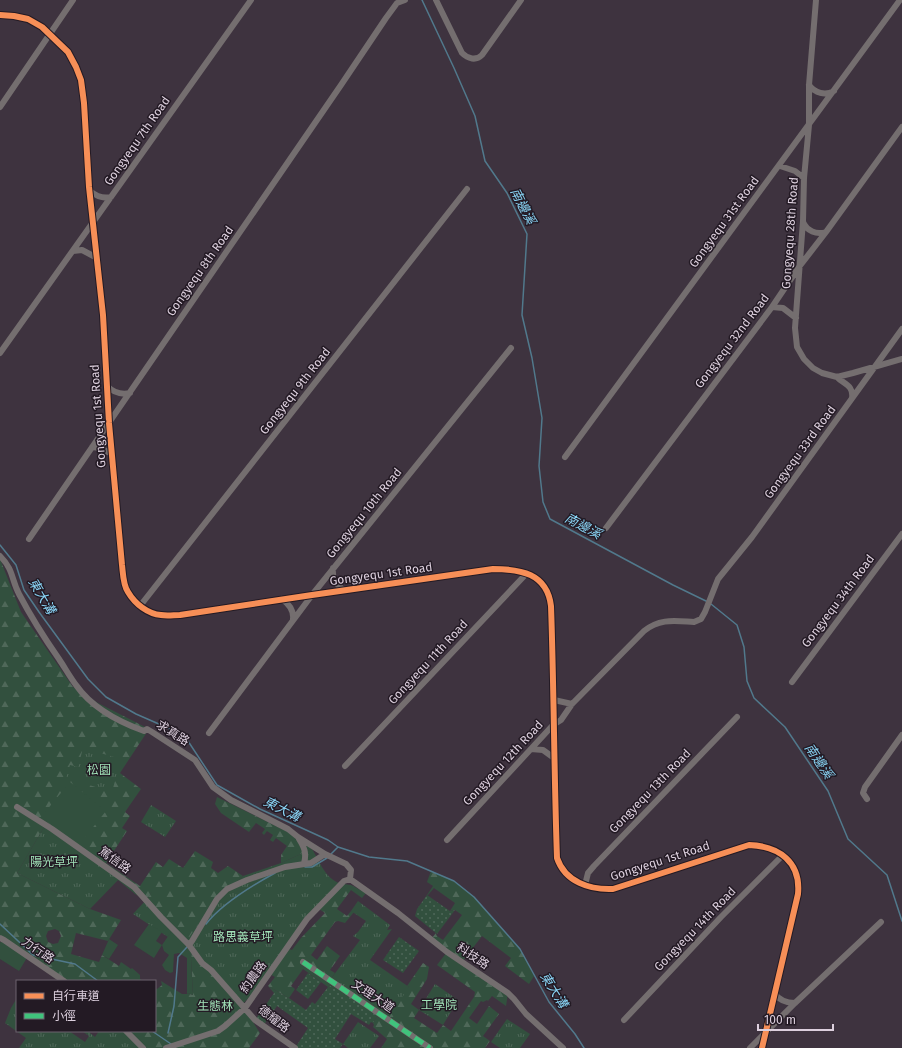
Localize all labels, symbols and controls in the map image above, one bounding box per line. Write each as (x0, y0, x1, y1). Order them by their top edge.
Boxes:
street label: Gongyequ 7th Road (101, 94, 173, 188)
street label: Gongyequ 31st Road (686, 174, 762, 270)
street label: Gongyequ 28th Road (779, 176, 801, 290)
water label: 南邊溪 (507, 185, 539, 229)
street label: Gongyequ 8th Road (164, 223, 236, 319)
street label: Gongyequ 32nd Road (692, 291, 772, 391)
street label: Gongyequ 9th Road (257, 345, 333, 437)
street label: Gongyequ 1st Road (87, 364, 109, 468)
street label: Gongyequ 33rd Road (761, 403, 839, 501)
street label: Gongyequ 10th Road (323, 465, 405, 561)
water label: 南邊溪 (562, 510, 605, 543)
street label: Gongyequ 34th Road (799, 552, 877, 650)
street label: Gongyequ 1st Road (329, 560, 433, 588)
water label: 東大溝 (26, 575, 59, 618)
street label: Gongyequ 11th Road (385, 617, 471, 707)
street label: 求真路 (154, 718, 192, 748)
street label: Gongyequ 12th Road (460, 718, 546, 808)
water label: 南邊溪 (802, 741, 837, 783)
street label: Gongyequ 13th Road (606, 746, 694, 836)
park label: 松園 (87, 763, 111, 777)
water label: 東大溝 (261, 794, 305, 825)
street label: Gongyequ 1st Road (609, 838, 711, 884)
street label: 篤信路 (96, 844, 134, 876)
park label: 陽光草坪 (30, 855, 78, 869)
street label: Gongyequ 14th Road (651, 884, 739, 974)
park label: 路思義草坪 (213, 930, 273, 944)
street label: 力行路 (19, 934, 57, 966)
street label: 科技路 (454, 940, 492, 972)
street label: 約農路 (237, 958, 269, 996)
water label: 東大溝 (537, 969, 572, 1012)
street label: 文理大道 (349, 977, 397, 1015)
legend (16, 980, 156, 1032)
text: 自行車道 (52, 989, 100, 1003)
park label: 工學院 (421, 998, 457, 1012)
park label: 生態林 (197, 999, 233, 1013)
street label: 德耀路 (256, 1002, 292, 1036)
scale bar (758, 1006, 833, 1032)
text: 小徑 (52, 1009, 76, 1023)
text: 100 m (764, 1013, 796, 1027)

